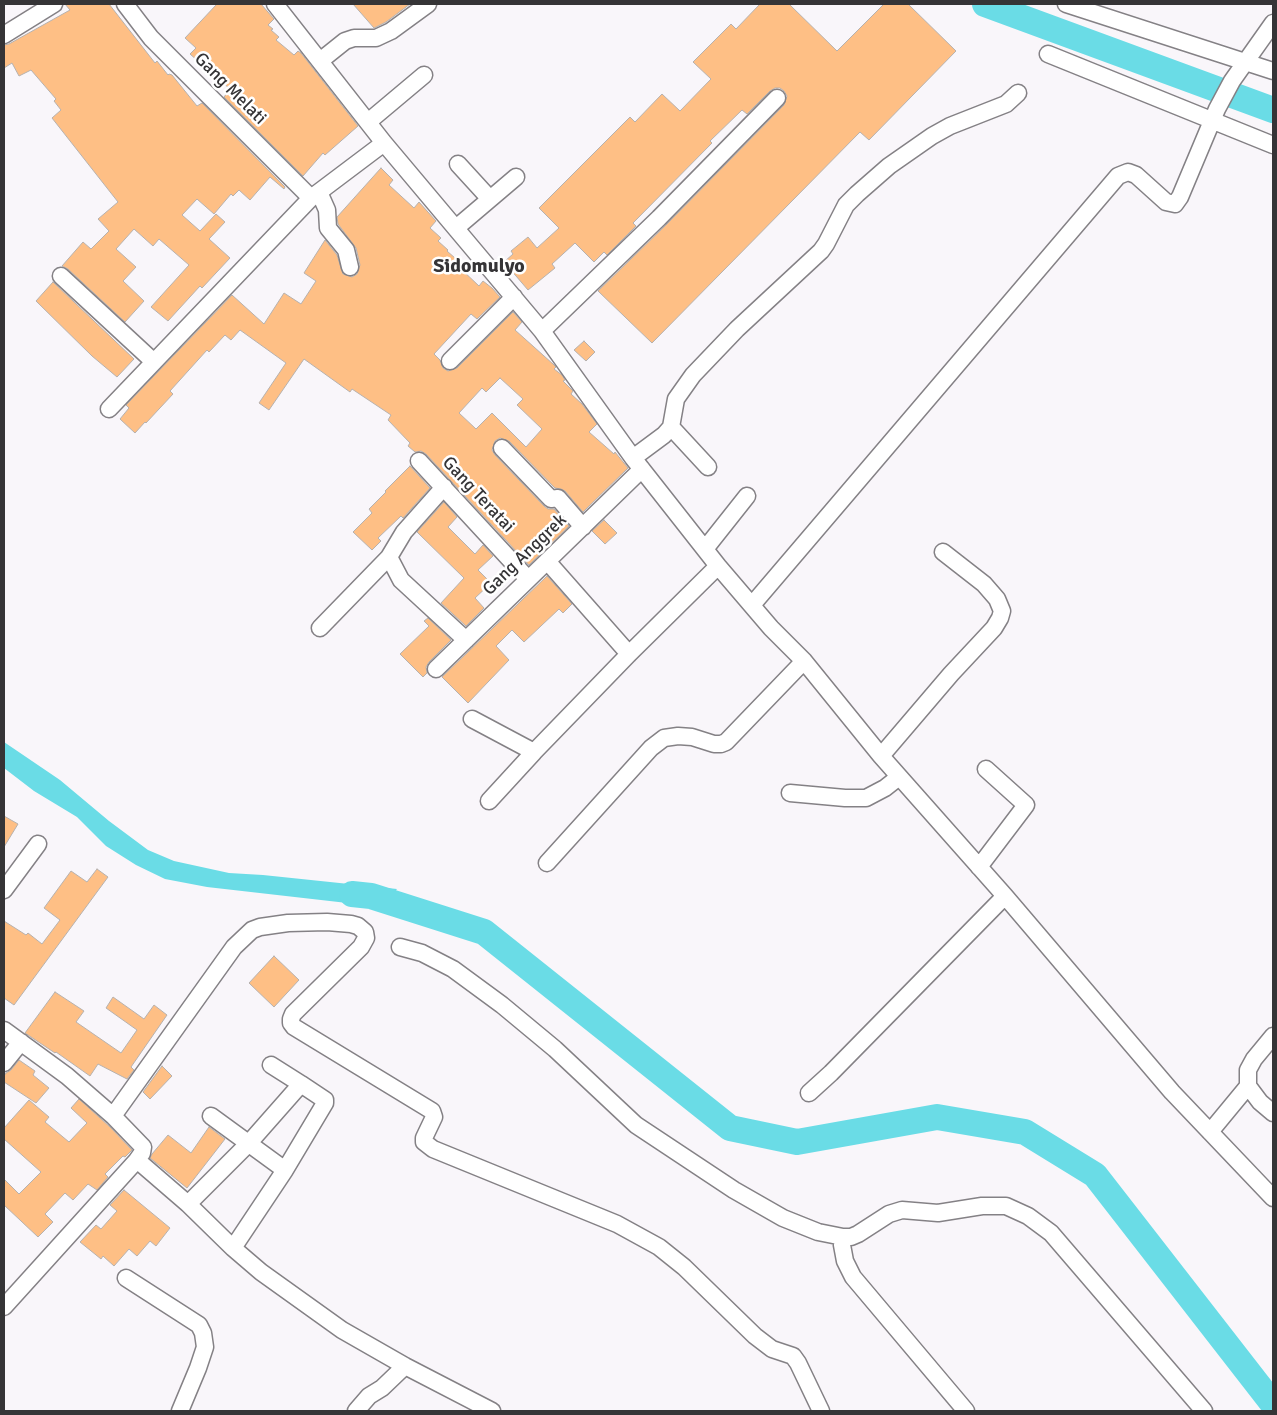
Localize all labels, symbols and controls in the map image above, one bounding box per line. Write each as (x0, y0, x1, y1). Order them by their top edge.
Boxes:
street label: Gang Melati (189, 48, 271, 130)
district label: Sidomulyo (433, 255, 525, 279)
street label: Gang Teratai (437, 452, 519, 538)
street label: Gang Anggrek (479, 510, 571, 600)

